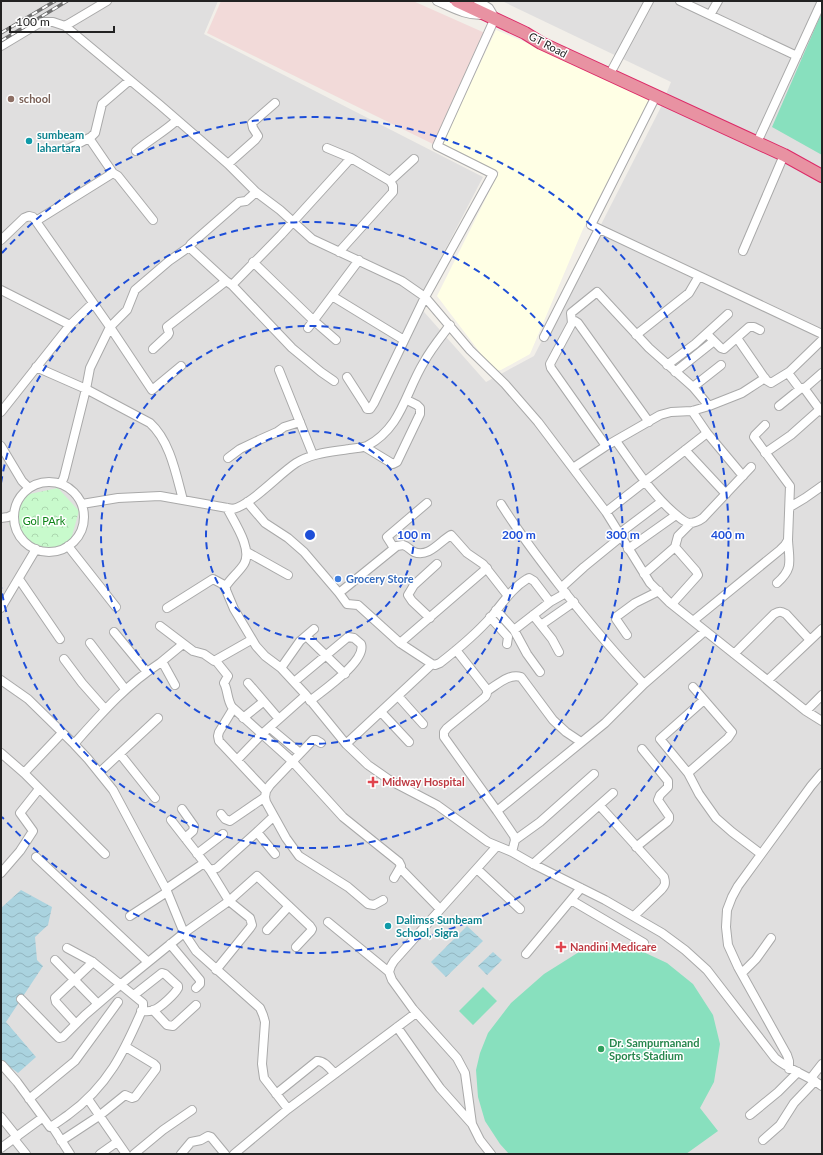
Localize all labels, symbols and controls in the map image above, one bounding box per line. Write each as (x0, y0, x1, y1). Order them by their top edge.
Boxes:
scale bar (10, 8, 114, 34)
text: 100 m (16, 14, 50, 29)
street label: GT Road (527, 29, 570, 60)
place label: school (19, 92, 51, 105)
marker: school (6, 94, 16, 104)
place label: sumbeam lahartara (37, 128, 84, 154)
marker: sumbeam lahartara (24, 136, 34, 146)
park label: Gol PArk (23, 514, 66, 527)
text: 100 m (397, 527, 431, 542)
text: 200 m (502, 527, 536, 542)
text: 300 m (606, 527, 640, 542)
text: 400 m (711, 527, 745, 542)
centre of rings (303, 528, 317, 542)
place label: Grocery Store (346, 572, 414, 585)
marker: Grocery Store (333, 574, 343, 584)
place label: Midway Hospital (382, 775, 465, 788)
marker: Midway Hospital (367, 776, 379, 788)
place label: Dalimss Sunbeam School, Sigra (396, 913, 482, 939)
marker: Dalimss Sunbeam School, Sigra (383, 921, 393, 931)
place label: Nandini Medicare (570, 940, 657, 953)
marker: Nandini Medicare (555, 941, 567, 953)
place label: Dr. Sampurnanand Sports Stadium (609, 1036, 700, 1062)
marker: Dr. Sampurnanand Sports Stadium (596, 1044, 606, 1054)

